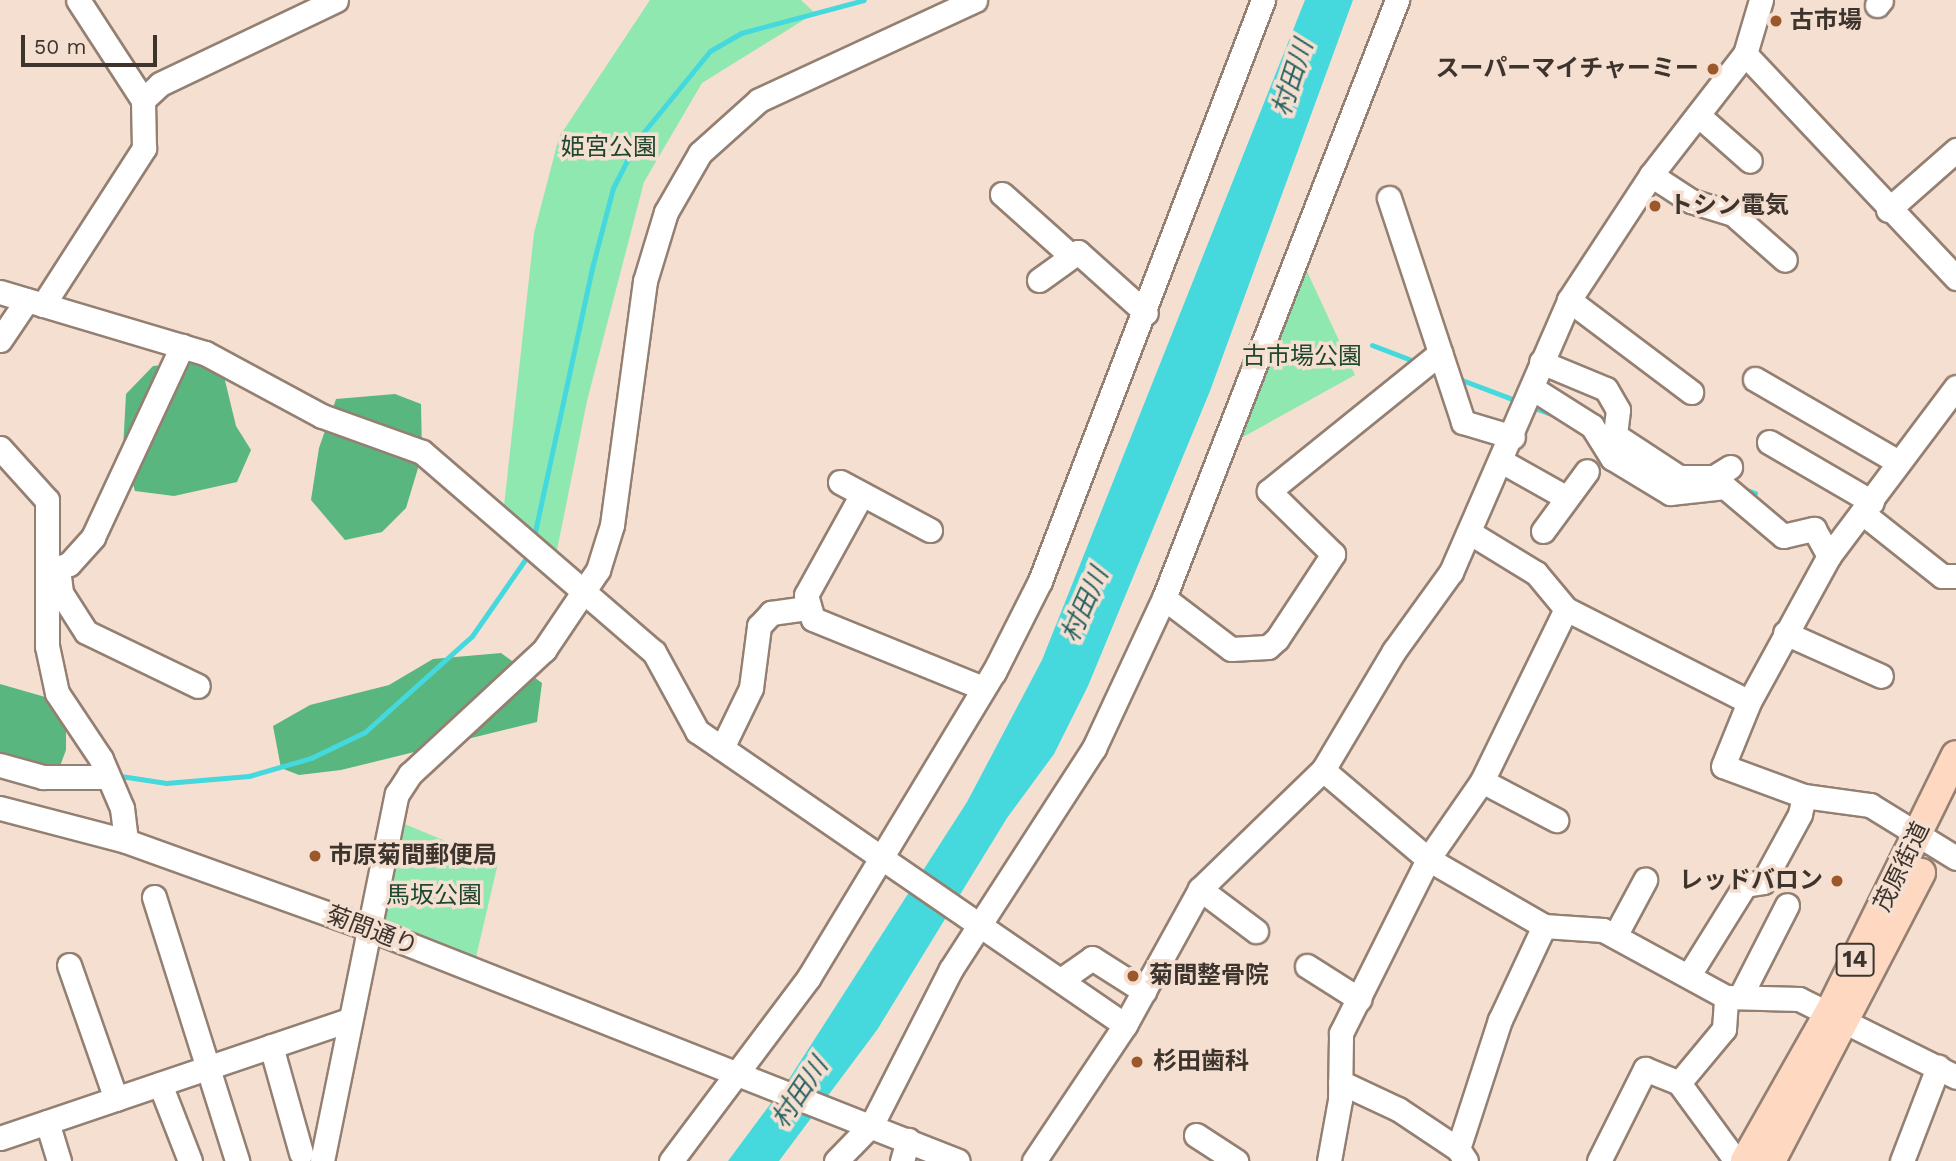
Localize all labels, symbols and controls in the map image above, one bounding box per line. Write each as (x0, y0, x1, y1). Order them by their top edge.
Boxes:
place label: 古市場 (1790, 7, 1862, 35)
marker: 古市場 (1768, 13, 1784, 29)
scale bar (24, 21, 161, 65)
text: 50 m (34, 34, 86, 59)
water label: 村田川 (1266, 36, 1320, 120)
place label: スーパーマイチャーミー (1435, 55, 1699, 83)
marker: スーパーマイチャーミー (1705, 61, 1721, 77)
park label: 姫宮公園 (561, 134, 657, 162)
place label: トシン電気 (1669, 192, 1789, 220)
marker: トシン電気 (1647, 198, 1663, 214)
park label: 古市場公園 (1242, 343, 1362, 371)
water label: 村田川 (1055, 563, 1115, 647)
street label: 茂原街道 (1868, 818, 1936, 916)
place label: 市原菊間郵便局 (329, 842, 497, 870)
marker: 市原菊間郵便局 (307, 848, 323, 864)
place label: レッドバロン (1679, 867, 1823, 895)
marker: レッドバロン (1829, 873, 1845, 889)
park label: 馬坂公園 (386, 882, 482, 910)
street label: 菊間通り (322, 900, 422, 962)
road number: 14 (1834, 940, 1876, 979)
place label: 菊間整骨院 (1149, 962, 1269, 990)
marker: 菊間整骨院 (1123, 966, 1143, 986)
place label: 杉田歯科 (1153, 1048, 1249, 1076)
water label: 村田川 (765, 1052, 835, 1134)
marker: 杉田歯科 (1127, 1052, 1147, 1072)

